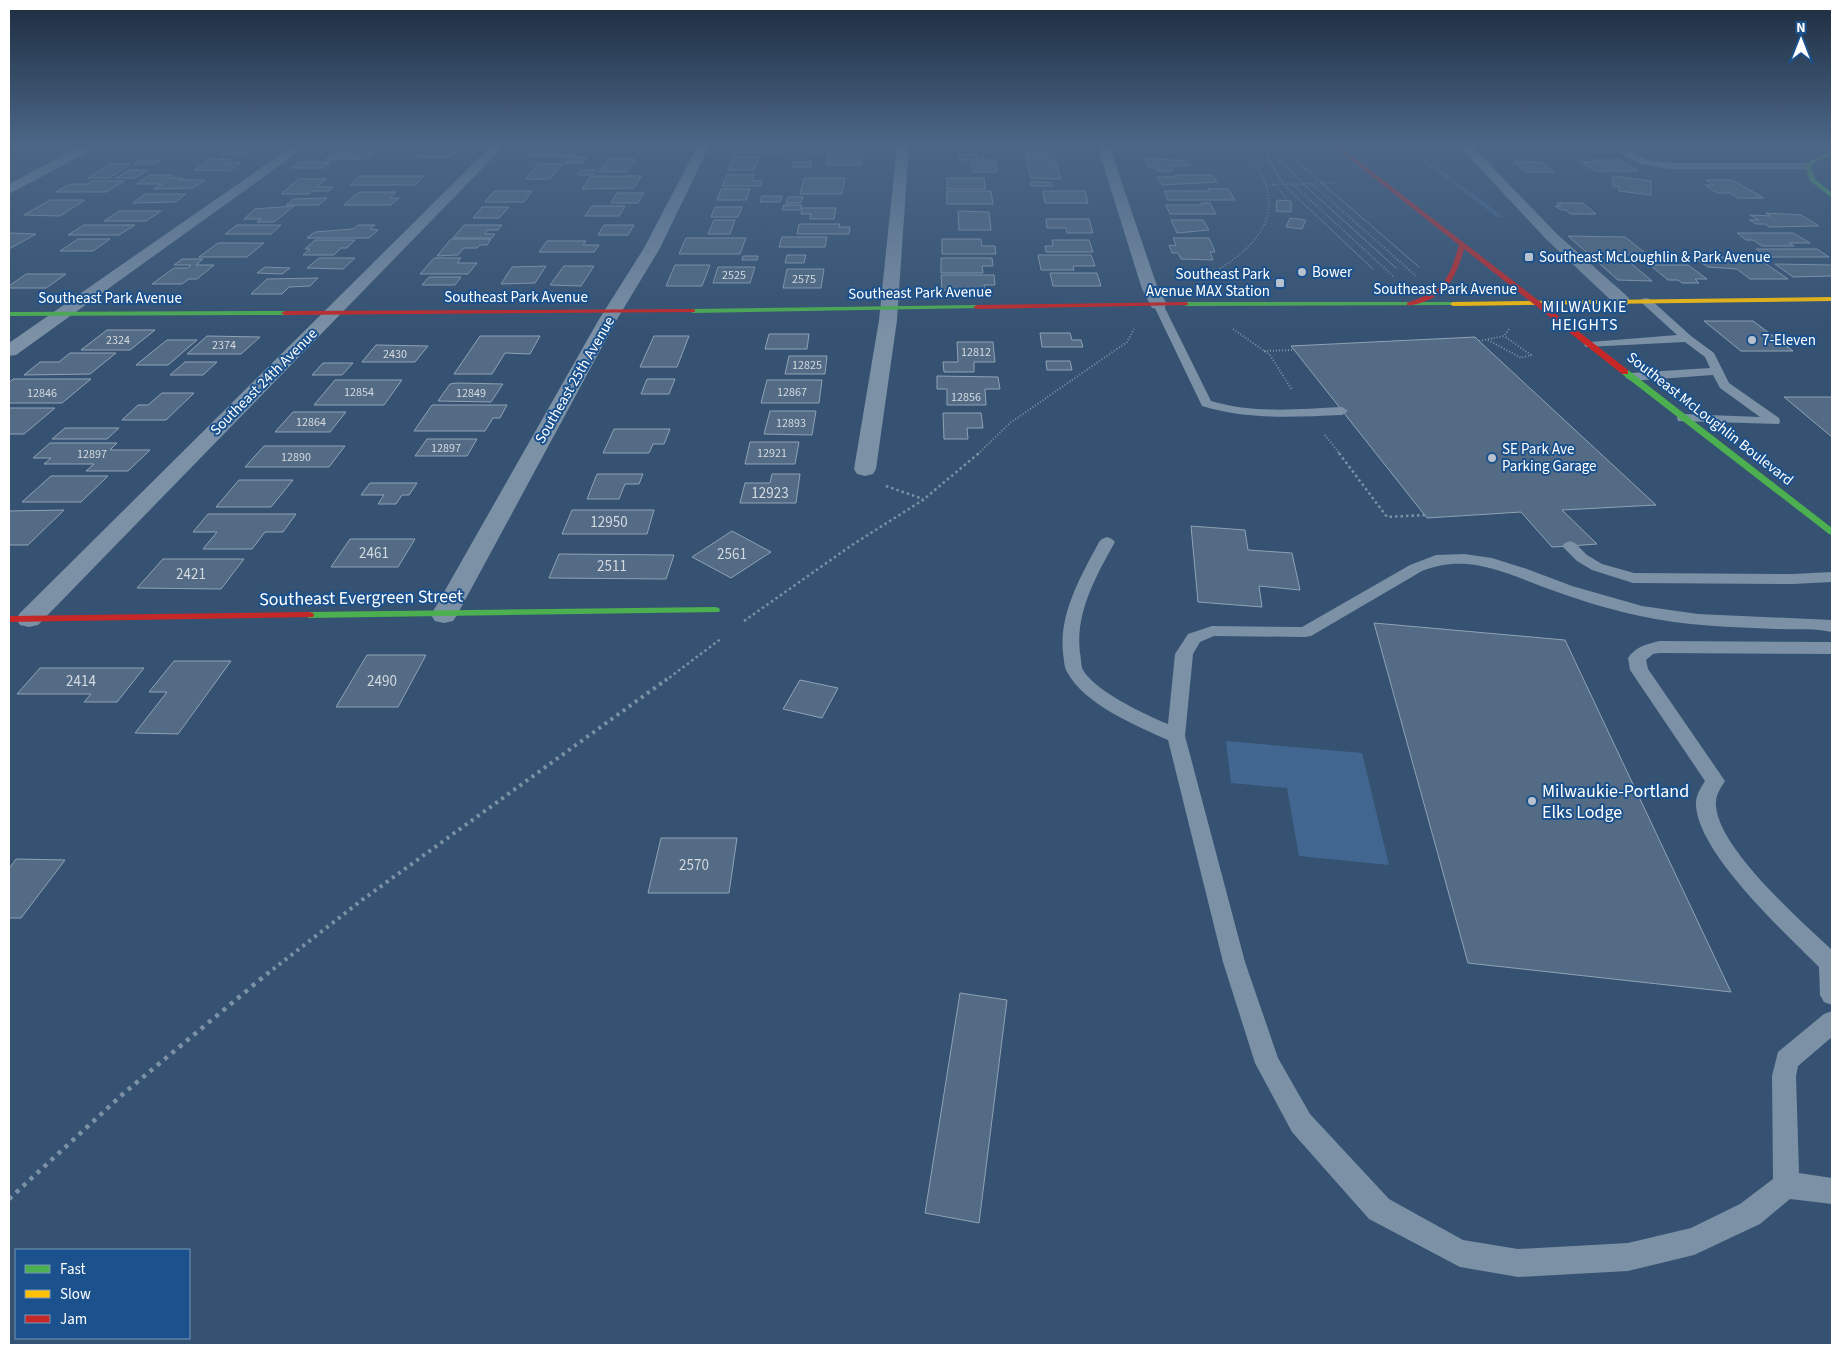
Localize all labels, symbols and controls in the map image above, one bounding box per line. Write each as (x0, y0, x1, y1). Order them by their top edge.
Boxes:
north arrow (1776, 15, 1826, 65)
text: N (1796, 18, 1806, 38)
place label: Southeast McLoughlin & Park Avenue (1539, 247, 1770, 268)
marker: Southeast McLoughlin & Park Avenue (1523, 251, 1535, 263)
place label: Bower (1312, 262, 1353, 283)
place label: Southeast Park Avenue MAX Station (1146, 264, 1271, 302)
marker: Bower (1296, 266, 1308, 278)
house number: 2525 (722, 267, 746, 284)
house number: 2575 (792, 271, 816, 288)
marker: Southeast Park Avenue MAX Station (1274, 277, 1286, 289)
street label: Southeast Park Avenue (1373, 279, 1517, 300)
street label: Southeast Park Avenue (848, 281, 992, 305)
street label: Southeast Park Avenue (444, 287, 588, 308)
street label: Southeast Park Avenue (38, 288, 182, 309)
district label: MILWAUKIE HEIGHTS (1543, 296, 1627, 336)
street label: Southeast 25th Avenue (530, 313, 620, 447)
street label: Southeast 24th Avenue (206, 324, 322, 440)
place label: 7-Eleven (1762, 330, 1816, 351)
house number: 2324 (106, 332, 130, 349)
marker: 7-Eleven (1746, 334, 1758, 346)
house number: 2374 (212, 337, 236, 354)
house number: 12812 (961, 344, 991, 361)
house number: 2430 (383, 346, 407, 363)
street label: Southeast McLoughlin Boulevard (1622, 347, 1798, 491)
house number: 12825 (792, 357, 822, 374)
house number: 12854 (344, 384, 374, 401)
house number: 12867 (777, 384, 807, 401)
house number: 12846 (27, 385, 57, 402)
house number: 12849 (456, 385, 486, 402)
house number: 12856 (951, 389, 981, 406)
house number: 12864 (296, 414, 326, 431)
house number: 12893 (776, 415, 806, 432)
place label: SE Park Ave Parking Garage (1502, 439, 1597, 477)
house number: 12897 (431, 440, 461, 457)
house number: 12921 (757, 445, 787, 462)
house number: 12897 (77, 446, 107, 463)
house number: 12890 (281, 449, 311, 466)
marker: SE Park Ave Parking Garage (1486, 452, 1498, 464)
house number: 12923 (751, 483, 789, 504)
house number: 12950 (590, 512, 628, 533)
house number: 2461 (359, 543, 389, 564)
house number: 2561 (717, 544, 747, 565)
house number: 2511 (597, 556, 627, 577)
house number: 2421 (176, 564, 206, 585)
street label: Southeast Evergreen Street (259, 584, 463, 612)
house number: 2414 (66, 671, 96, 692)
house number: 2490 (367, 671, 397, 692)
place label: Milwaukie-Portland Elks Lodge (1542, 779, 1689, 825)
marker: Milwaukie-Portland Elks Lodge (1526, 795, 1538, 807)
house number: 2570 (679, 855, 709, 876)
legend (15, 1249, 190, 1339)
text: Fast (60, 1259, 86, 1280)
text: Slow (60, 1284, 91, 1305)
text: Jam (60, 1309, 87, 1330)

